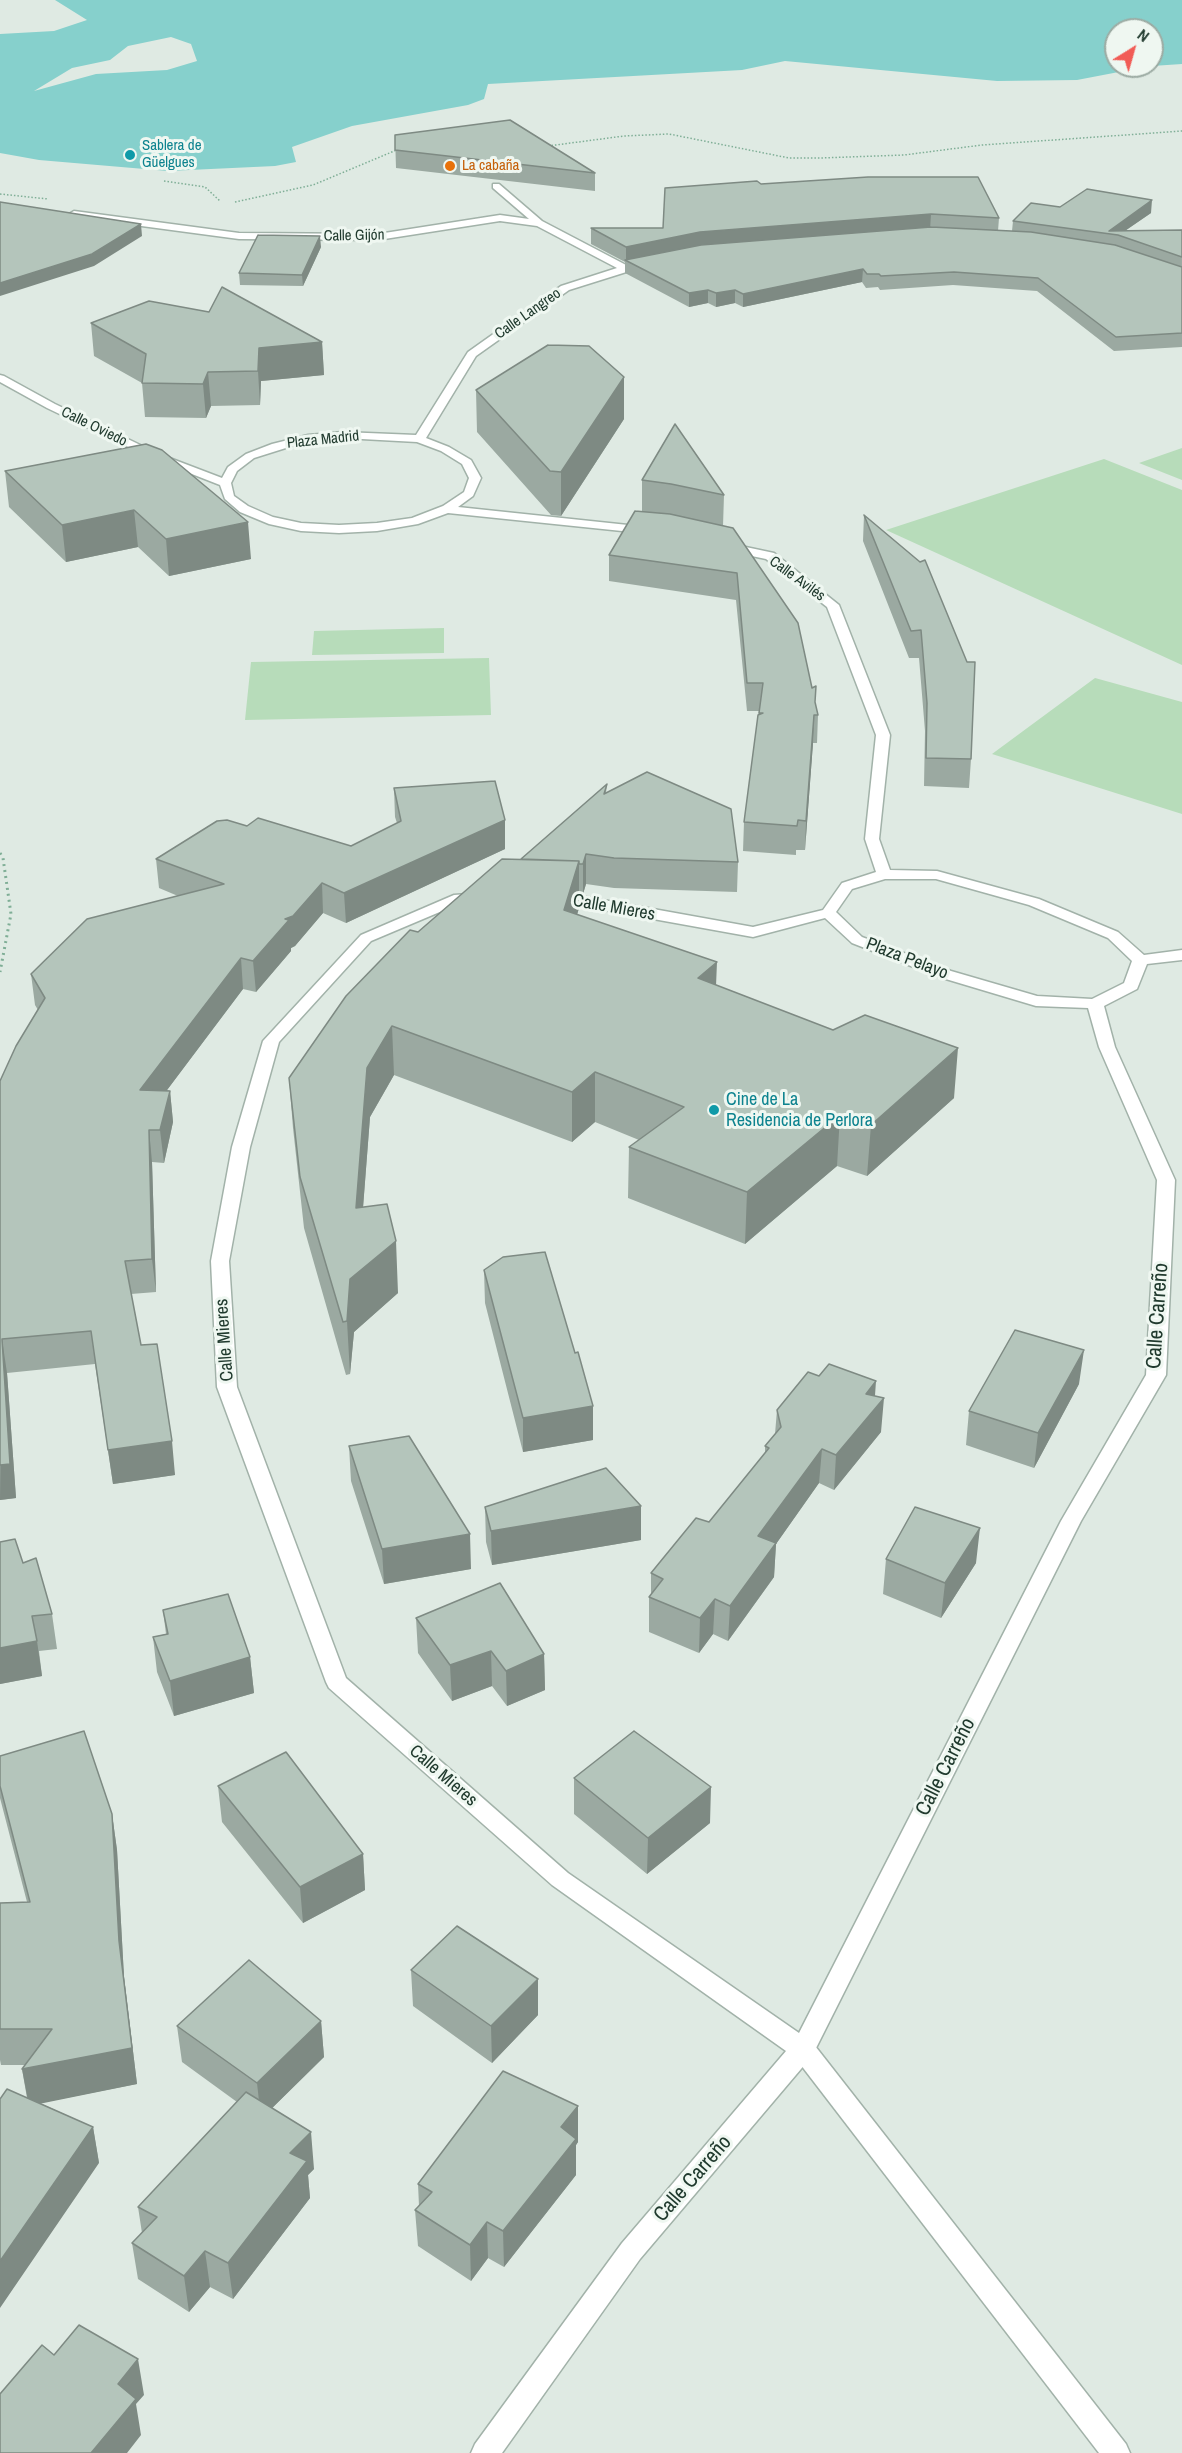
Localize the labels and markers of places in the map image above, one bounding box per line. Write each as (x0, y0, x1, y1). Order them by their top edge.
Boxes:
place label: Sablera de Güelgues (142, 137, 201, 172)
marker: Sablera de Güelgues (123, 148, 137, 162)
place label: La cabaña (462, 157, 519, 175)
marker: La cabaña (443, 159, 457, 173)
place label: Cine de La Residencia de Perlora (726, 1089, 873, 1132)
marker: Cine de La Residencia de Perlora (707, 1103, 721, 1117)

